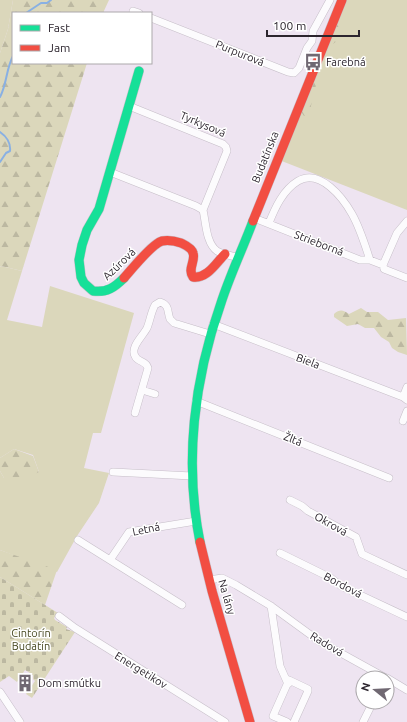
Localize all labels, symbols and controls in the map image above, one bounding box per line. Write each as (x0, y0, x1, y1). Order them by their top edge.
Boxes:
legend (12, 12, 152, 64)
scale bar (267, 12, 359, 38)
text: 100 m (273, 19, 306, 32)
text: Fast (48, 21, 70, 34)
street label: Purpurová (214, 38, 266, 68)
text: Jam (48, 41, 70, 54)
bus stop icon: Farebná (303, 52, 323, 72)
place label: Farebná (326, 56, 366, 68)
street label: Tyrkysová (178, 109, 228, 139)
street label: Budatínska (249, 129, 281, 185)
street label: Strieborná (293, 228, 345, 258)
street label: Azúrová (100, 246, 138, 282)
street label: Biela (295, 351, 321, 371)
street label: Žltá (282, 429, 304, 448)
street label: Okrová (312, 510, 350, 538)
street label: Letná (131, 520, 161, 538)
street label: Bordová (322, 570, 364, 600)
street label: Na lány (216, 578, 238, 617)
park label: Cintorín Budatín (11, 627, 51, 652)
street label: Radová (308, 629, 346, 659)
street label: Energetikov (113, 649, 170, 691)
north arrow (355, 670, 395, 710)
building icon: Dom smútku (15, 673, 35, 693)
place label: Dom smútku (38, 677, 101, 689)
text: N (359, 681, 372, 693)

